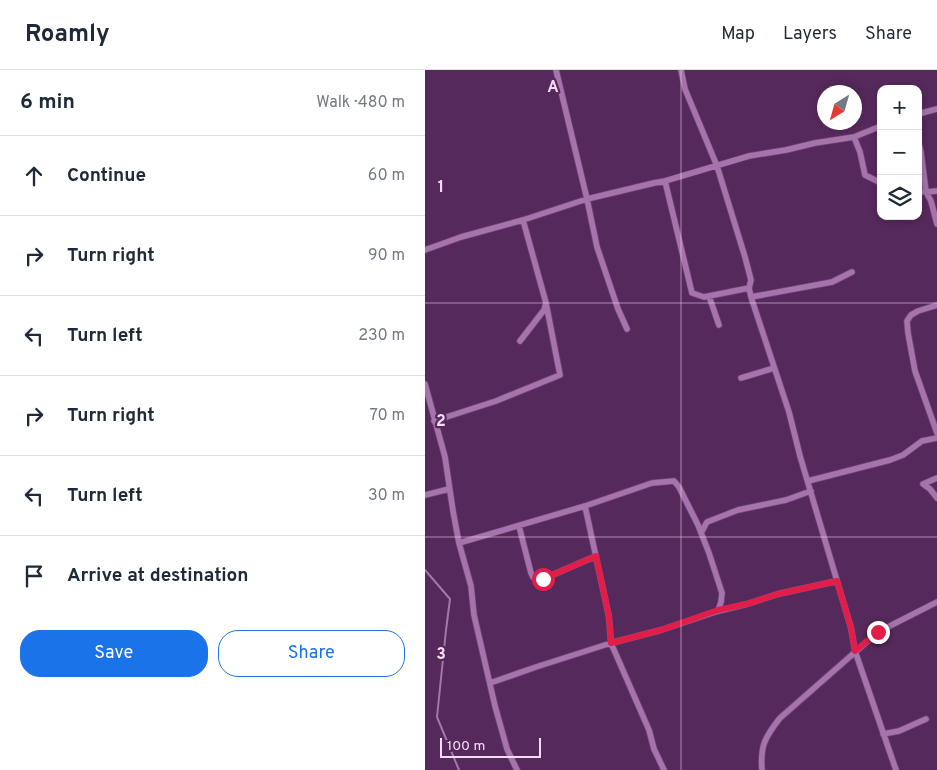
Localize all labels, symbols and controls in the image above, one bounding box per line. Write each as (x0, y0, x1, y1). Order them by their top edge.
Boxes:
text: Roamly (25, 20, 110, 50)
text: Map (721, 23, 755, 46)
text: Layers (783, 23, 837, 46)
text: Share (865, 23, 912, 46)
text: A (547, 78, 559, 98)
north arrow (817, 85, 862, 130)
map controls (877, 85, 922, 220)
button: + (877, 85, 922, 130)
text: 6 min (20, 89, 75, 116)
text: Walk · 480 m (316, 93, 405, 113)
button: − (877, 130, 922, 175)
icon: ahead (20, 162, 48, 190)
text: Continue (67, 164, 146, 188)
text: 60 m (368, 166, 405, 186)
button: layers (877, 175, 922, 220)
text: 1 (438, 178, 444, 198)
icon: right (20, 242, 48, 270)
text: Turn right (67, 244, 155, 268)
text: 90 m (368, 246, 405, 266)
icon: left (20, 322, 48, 350)
text: Turn left (67, 324, 143, 348)
text: 230 m (358, 326, 405, 346)
icon: right (20, 402, 48, 430)
text: Turn right (67, 404, 155, 428)
text: 70 m (370, 406, 405, 426)
text: 2 (436, 412, 446, 432)
icon: left (20, 482, 48, 510)
text: Turn left (67, 484, 143, 508)
text: 30 m (368, 486, 405, 506)
icon: arrive (20, 562, 48, 590)
text: Arrive at destination (67, 564, 248, 588)
route start (532, 568, 555, 591)
route end (867, 621, 890, 644)
button: Save (20, 630, 208, 677)
button: Share (218, 630, 405, 677)
text: 3 (436, 645, 446, 665)
scale bar (440, 735, 541, 758)
text: 100 m (447, 738, 485, 755)

